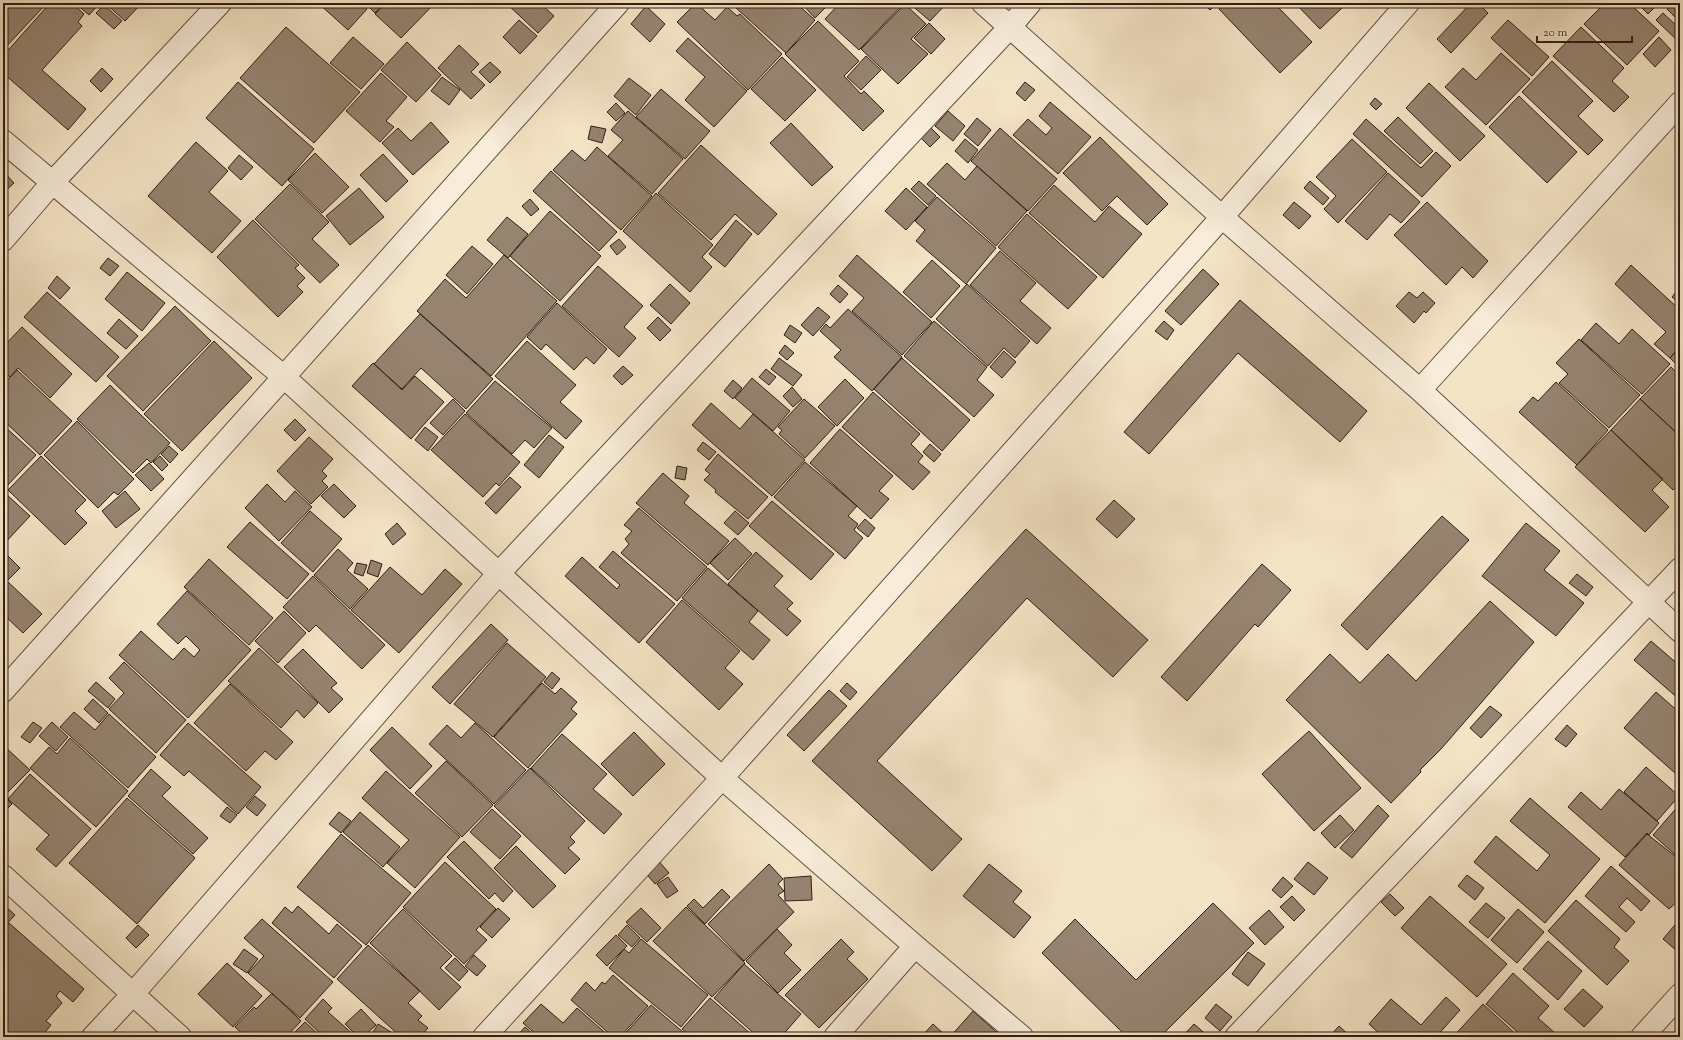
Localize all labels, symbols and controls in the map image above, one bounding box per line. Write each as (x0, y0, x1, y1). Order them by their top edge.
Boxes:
scale bar (1537, 18, 1632, 44)
text: 20 m (1543, 24, 1568, 42)

